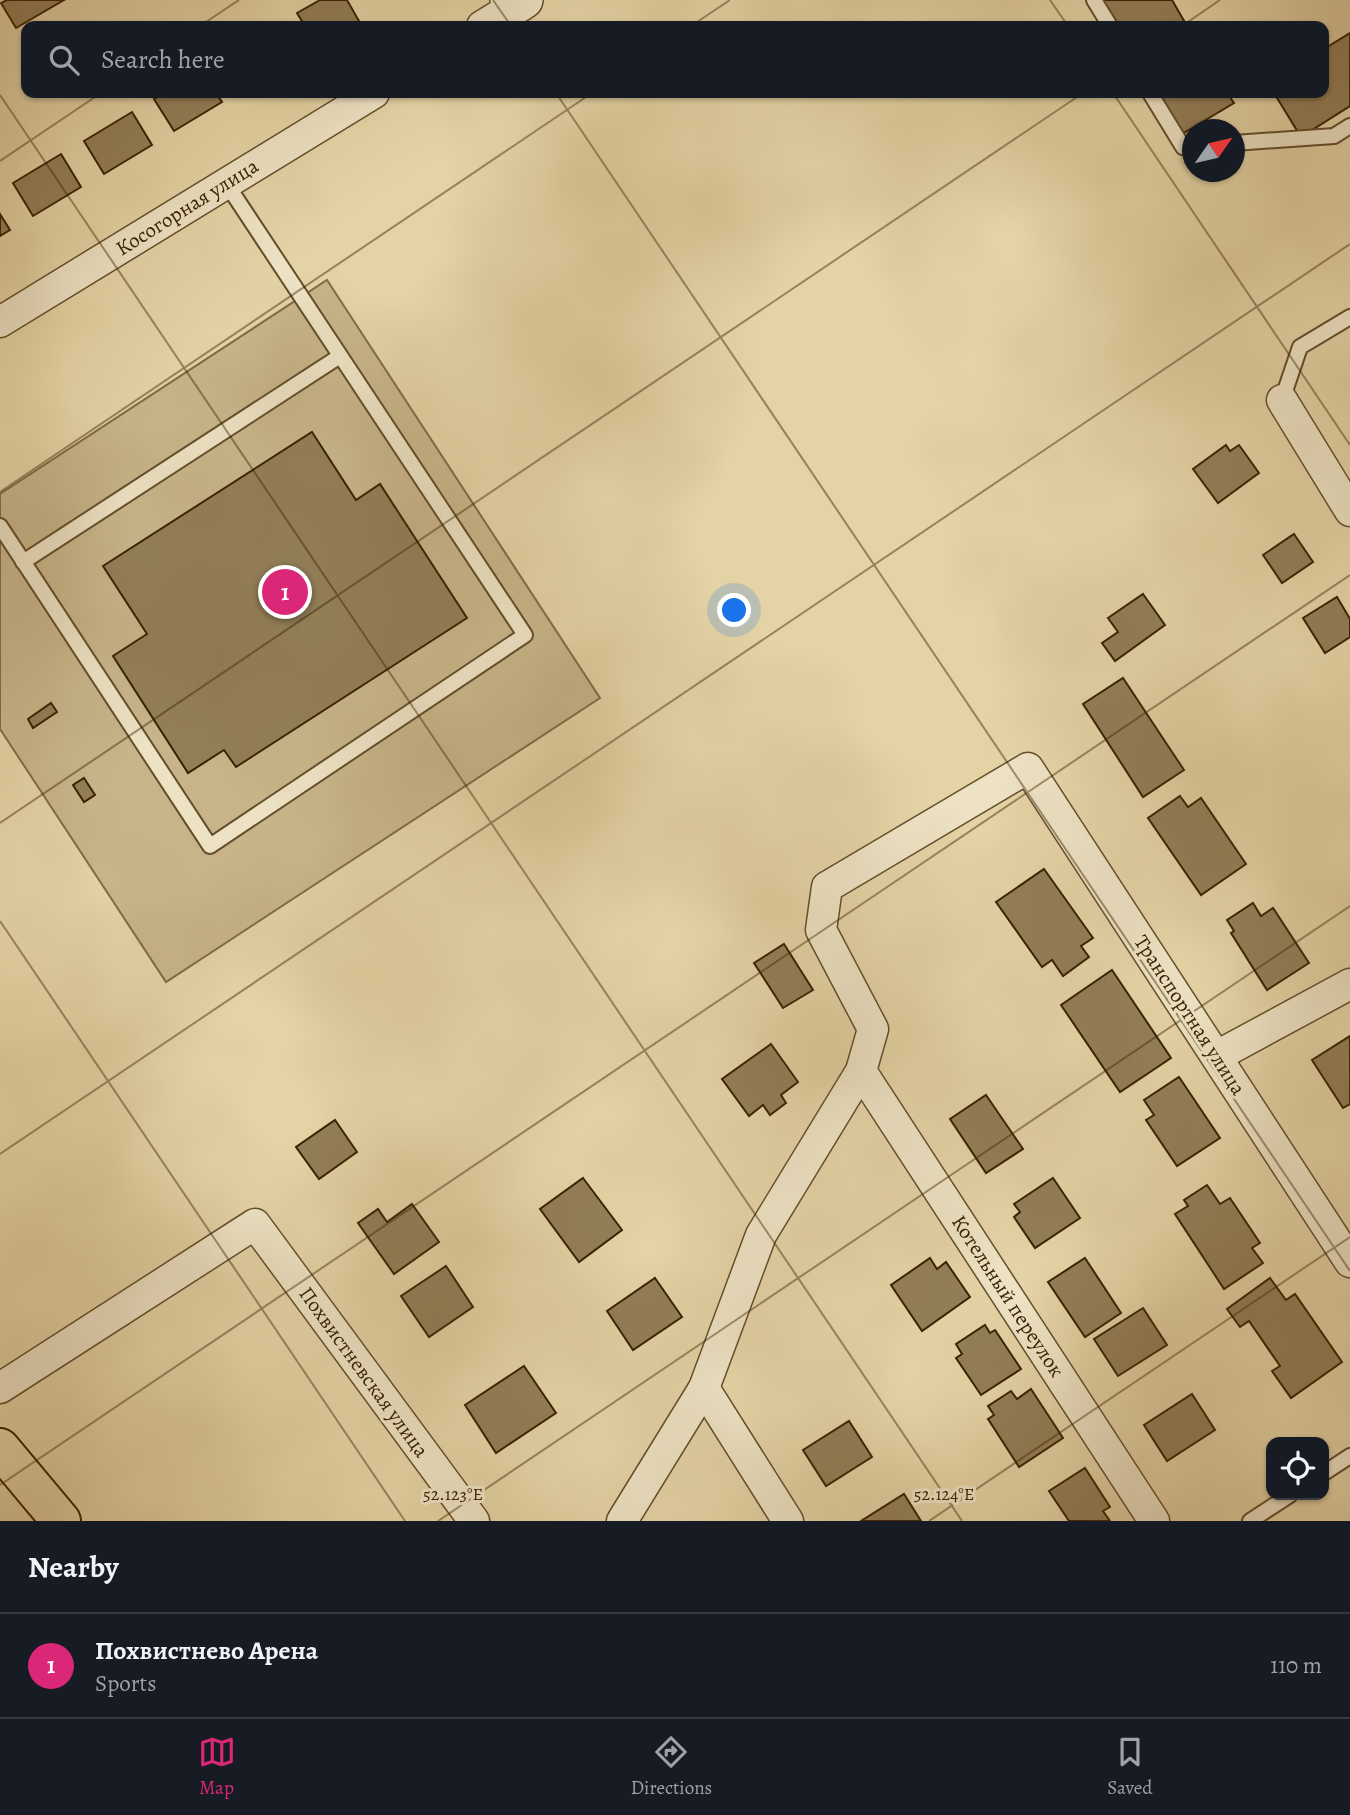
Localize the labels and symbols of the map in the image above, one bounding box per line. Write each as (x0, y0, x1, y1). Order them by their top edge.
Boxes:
north arrow (1182, 119, 1245, 182)
street label: Косогорная улица (110, 152, 264, 262)
pin: 1 (262, 566, 308, 618)
your location (717, 593, 751, 627)
street label: Транспортная улица (1128, 930, 1252, 1101)
street label: Котельный переулок (945, 1209, 1071, 1383)
street label: Похвистневская улица (293, 1281, 436, 1463)
text: 52.123°E (423, 1482, 483, 1506)
text: 52.124°E (914, 1482, 974, 1506)

